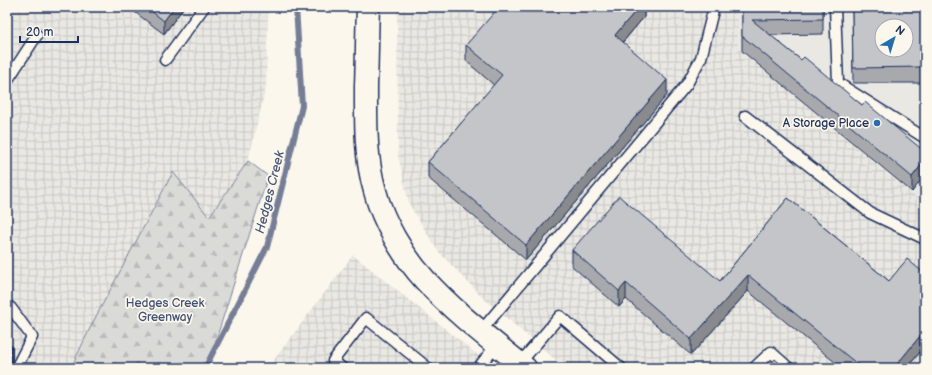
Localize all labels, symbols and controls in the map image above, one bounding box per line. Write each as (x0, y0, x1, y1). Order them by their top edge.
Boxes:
scale bar (20, 18, 78, 44)
north arrow (874, 18, 914, 58)
text: N (893, 23, 907, 38)
text: 20 m (26, 25, 53, 40)
place label: A Storage Place (783, 116, 869, 131)
marker: A Storage Place (872, 118, 882, 128)
water label: Hedges Creek (252, 149, 288, 235)
park label: Hedges Creek Greenway (126, 296, 204, 325)

